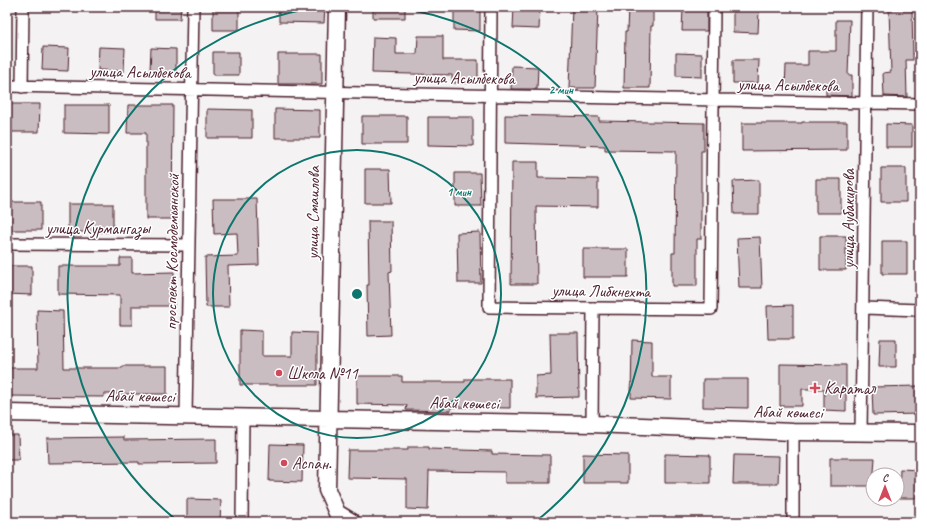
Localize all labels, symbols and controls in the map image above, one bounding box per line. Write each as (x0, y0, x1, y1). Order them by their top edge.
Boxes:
street label: улица Асылбекова (88, 61, 193, 83)
street label: улица Асылбекова (412, 67, 517, 89)
street label: улица Асылбекова (736, 74, 841, 96)
text: 2 мин (549, 82, 574, 98)
street label: улица Смаилова (302, 165, 324, 261)
street label: улица Аубакирова (838, 168, 859, 270)
street label: проспект Космодемьянской (160, 173, 184, 330)
text: 1 мин (447, 184, 472, 200)
street label: улица Курмангазы (45, 218, 152, 240)
street label: улица Либкнехта (551, 280, 652, 302)
centre of rings (350, 287, 364, 301)
place label: Школа №11 (287, 363, 359, 384)
marker: Школа №11 (274, 368, 284, 378)
place label: Каратал (824, 378, 877, 399)
marker: Каратал (809, 382, 821, 394)
street label: Абай көшесі (105, 385, 177, 407)
street label: Абай көшесі (429, 392, 501, 414)
street label: Абай көшесі (753, 401, 825, 423)
place label: Аспан. (292, 453, 332, 474)
marker: Аспан. (279, 458, 289, 468)
north arrow (865, 467, 905, 507)
text: С (882, 470, 889, 484)

